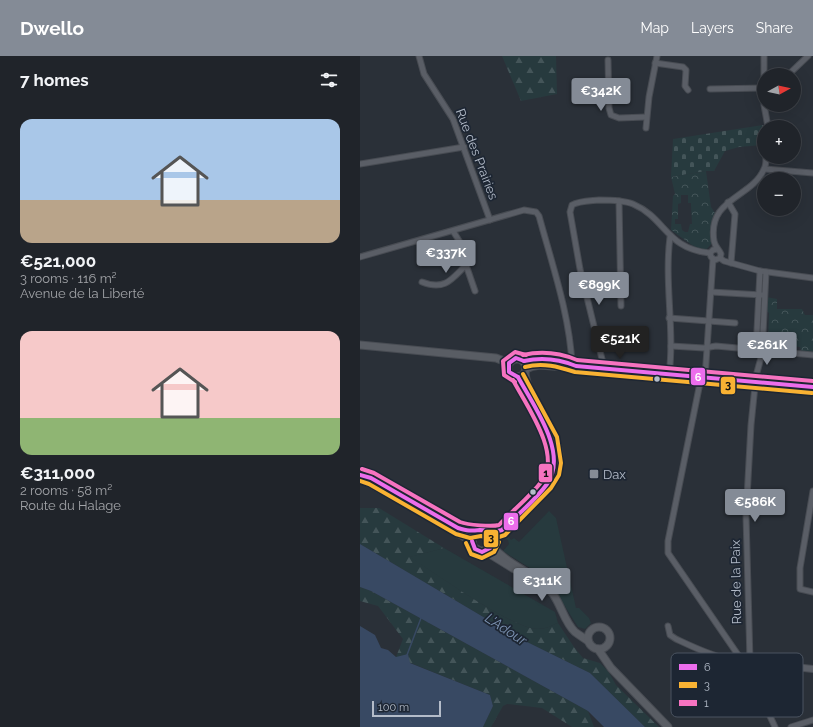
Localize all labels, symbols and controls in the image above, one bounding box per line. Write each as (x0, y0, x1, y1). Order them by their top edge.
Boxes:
text: Dwello (20, 17, 84, 39)
text: Map (641, 20, 669, 36)
text: Layers (691, 20, 734, 36)
text: Share (756, 20, 793, 36)
north arrow (757, 68, 801, 112)
map controls (757, 68, 801, 216)
icon: filters (318, 69, 340, 91)
text: 7 homes (20, 70, 89, 90)
pin: €342K (573, 78, 629, 112)
text: €342K (580, 83, 622, 98)
street label: Rue des Prairies (453, 106, 501, 202)
button: + (757, 120, 801, 164)
icon: home (144, 145, 216, 217)
button: − (757, 172, 801, 216)
pin: €337K (418, 240, 474, 274)
text: €337K (426, 245, 466, 260)
text: €521,000 (20, 251, 96, 271)
text: 3 rooms · 116 m² (20, 271, 117, 286)
pin: €899K (571, 272, 627, 306)
text: €899K (578, 277, 620, 292)
text: Avenue de la Liberté (20, 286, 144, 301)
pin: €521K (592, 326, 648, 360)
text: €521K (600, 331, 640, 346)
pin: €261K (739, 332, 795, 366)
text: €261K (747, 337, 787, 352)
icon: home (144, 357, 216, 429)
line badge: 6 (690, 367, 706, 386)
text: 6 (695, 371, 702, 384)
unlabelled marker (652, 374, 662, 384)
line badge: 3 (720, 376, 736, 395)
text: 3 (725, 379, 731, 392)
text: €311,000 (20, 463, 95, 483)
line badge: 1 (538, 463, 553, 483)
text: 1 (543, 467, 549, 480)
place label: Dax (603, 467, 626, 482)
marker: Dax (588, 468, 600, 480)
text: 2 rooms · 58 m² (20, 483, 112, 498)
unlabelled marker (528, 487, 538, 497)
pin: €586K (727, 489, 783, 523)
text: €586K (734, 494, 776, 509)
text: Route du Halage (20, 498, 121, 513)
line badge: 6 (503, 512, 519, 531)
text: 6 (508, 515, 515, 528)
line badge: 3 (483, 529, 499, 548)
text: 3 (488, 532, 494, 545)
street label: Rue de la Paix (728, 539, 744, 624)
pin: €311K (514, 568, 570, 602)
text: €311K (522, 573, 562, 588)
water label: L'Adour (482, 610, 531, 649)
legend (671, 653, 803, 717)
text: 6 (704, 661, 711, 674)
text: 3 (704, 679, 710, 692)
text: 1 (704, 697, 709, 710)
scale bar (372, 699, 441, 718)
text: 100 m (378, 701, 409, 714)

